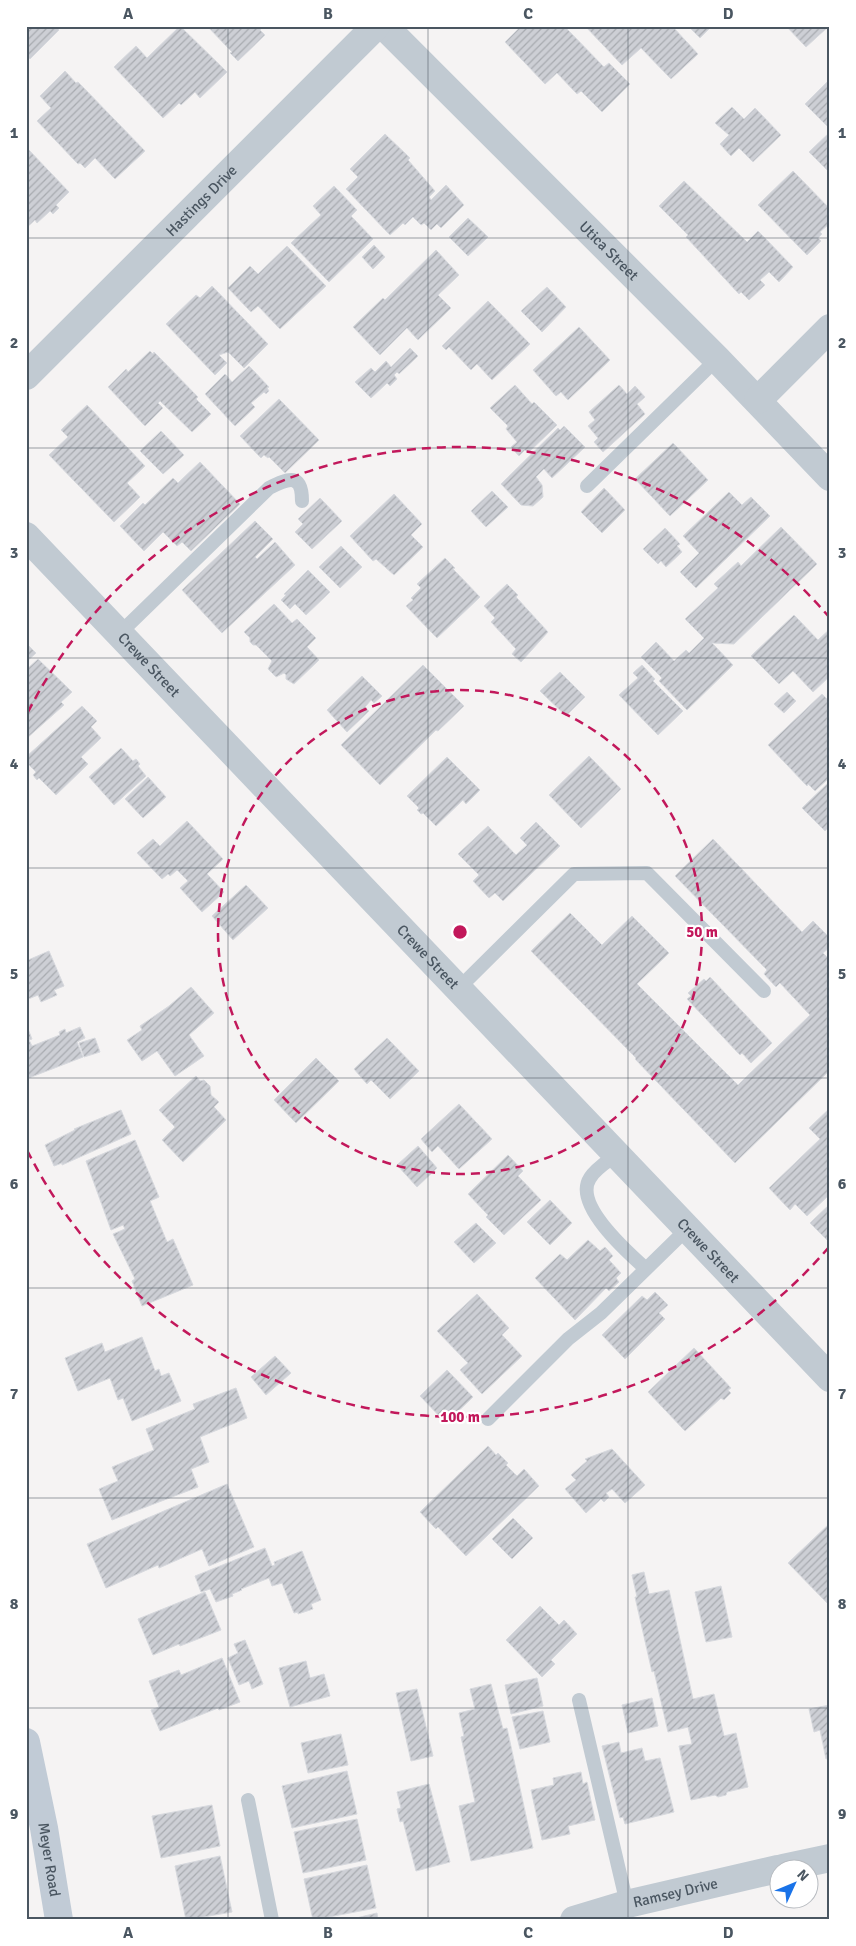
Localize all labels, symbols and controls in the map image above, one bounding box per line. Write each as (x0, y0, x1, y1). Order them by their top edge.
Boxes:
text: A (123, 4, 134, 24)
text: B (323, 4, 333, 24)
text: C (523, 4, 533, 24)
text: D (723, 4, 734, 24)
text: 1 (10, 123, 19, 143)
text: 1 (838, 123, 847, 143)
street label: Hastings Drive (162, 161, 241, 240)
street label: Utica Street (575, 217, 642, 284)
text: 2 (10, 333, 18, 353)
text: 2 (838, 333, 846, 353)
text: 3 (10, 543, 18, 563)
text: 3 (838, 543, 846, 563)
street label: Crewe Street (114, 629, 184, 701)
text: 4 (10, 754, 19, 774)
text: 4 (838, 754, 847, 774)
street label: Crewe Street (393, 921, 463, 993)
centre of rings (451, 923, 469, 941)
text: 50 m (686, 923, 718, 941)
text: 5 (10, 964, 18, 984)
text: 5 (838, 964, 846, 984)
text: 6 (10, 1174, 19, 1194)
text: 6 (838, 1174, 847, 1194)
street label: Crewe Street (673, 1215, 743, 1287)
text: 7 (10, 1384, 19, 1404)
text: 7 (838, 1384, 847, 1404)
text: 100 m (440, 1408, 480, 1426)
text: 8 (10, 1594, 19, 1614)
text: 8 (838, 1594, 847, 1614)
text: 9 (10, 1804, 19, 1824)
text: 9 (838, 1804, 847, 1824)
street label: Meyer Road (34, 1821, 64, 1898)
north arrow (768, 1858, 818, 1908)
text: N (793, 1866, 812, 1885)
street label: Ramsey Drive (631, 1874, 719, 1911)
text: A (123, 1923, 134, 1943)
text: B (323, 1923, 333, 1943)
text: C (523, 1923, 533, 1943)
text: D (723, 1923, 734, 1943)

